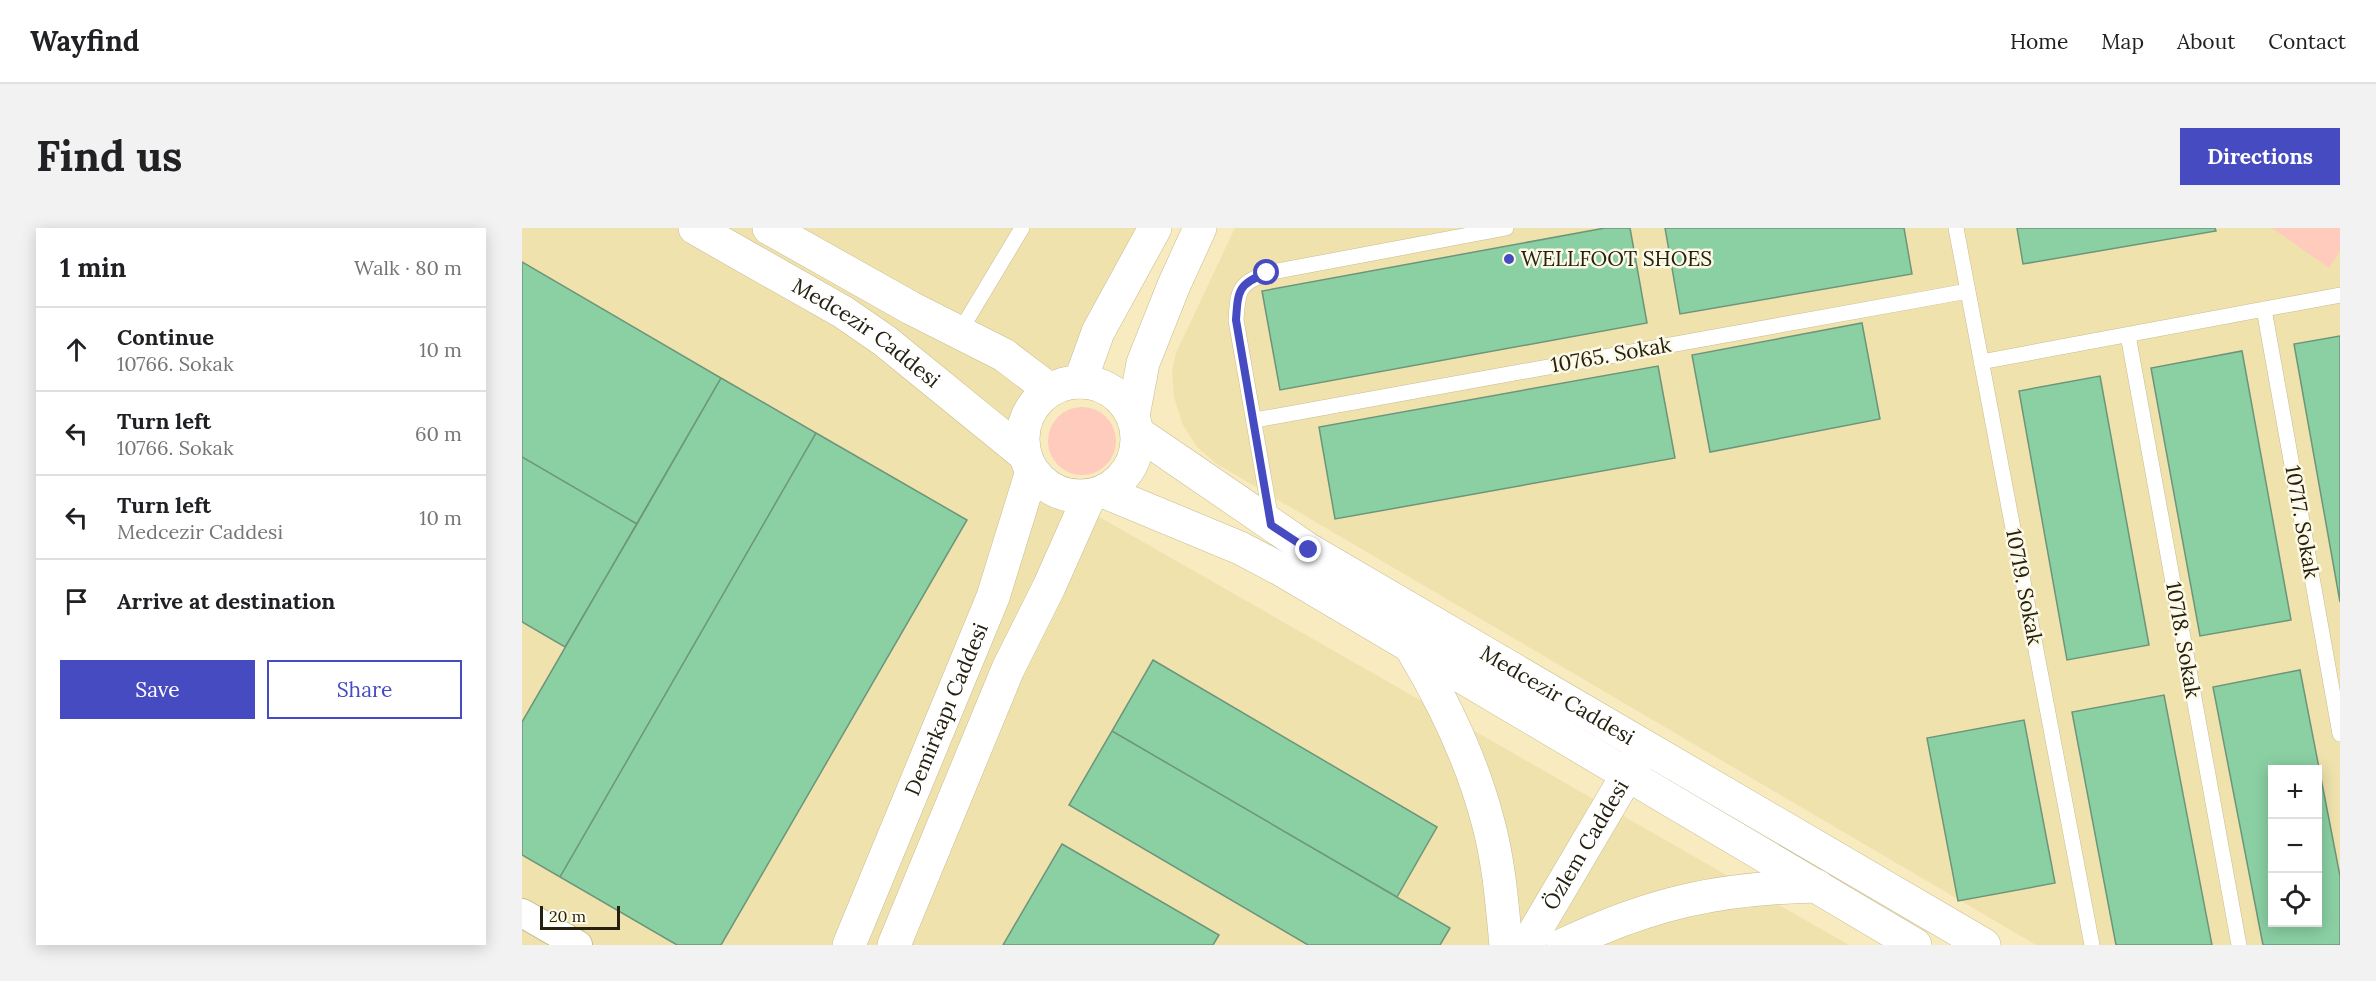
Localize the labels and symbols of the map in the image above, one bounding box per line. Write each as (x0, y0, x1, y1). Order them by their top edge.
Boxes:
place label: WELLFOOT SHOES (1521, 245, 1712, 272)
marker: WELLFOOT SHOES (1502, 252, 1516, 266)
route start (1253, 259, 1279, 285)
street label: Medcezir Caddesi (788, 272, 946, 393)
street label: 10765. Sokak (1549, 331, 1674, 378)
street label: 10717. Sokak (2279, 463, 2326, 581)
street label: 10719. Sokak (2000, 527, 2049, 648)
route end (1295, 536, 1321, 562)
street label: 10718. Sokak (2160, 580, 2207, 701)
street label: Demirkapı Caddesi (898, 619, 994, 800)
street label: Medcezir Caddesi (1476, 639, 1640, 751)
street label: Özlem Caddesi (1537, 775, 1634, 915)
scale bar (540, 903, 620, 930)

